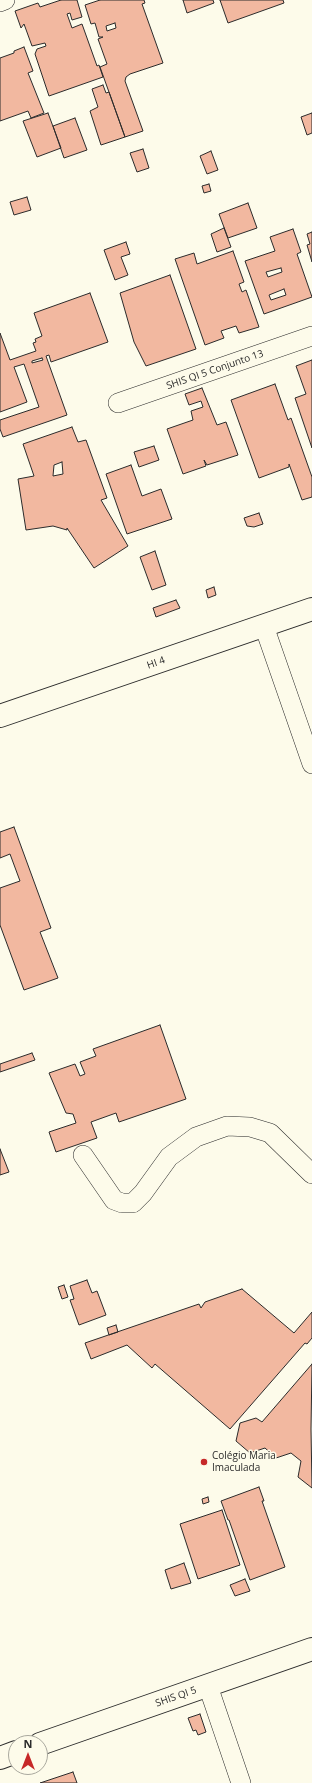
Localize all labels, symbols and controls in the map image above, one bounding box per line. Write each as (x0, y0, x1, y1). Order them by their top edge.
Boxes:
street label: SHIS QI 5 Conjunto 13 (165, 348, 265, 392)
street label: HI 4 (145, 654, 167, 672)
place label: Colégio Maria Imaculada (212, 1450, 276, 1474)
marker: Colégio Maria Imaculada (199, 1457, 209, 1467)
street label: SHIS QI 5 (154, 1684, 198, 1710)
north arrow (8, 1735, 48, 1775)
text: N (24, 1736, 32, 1751)

